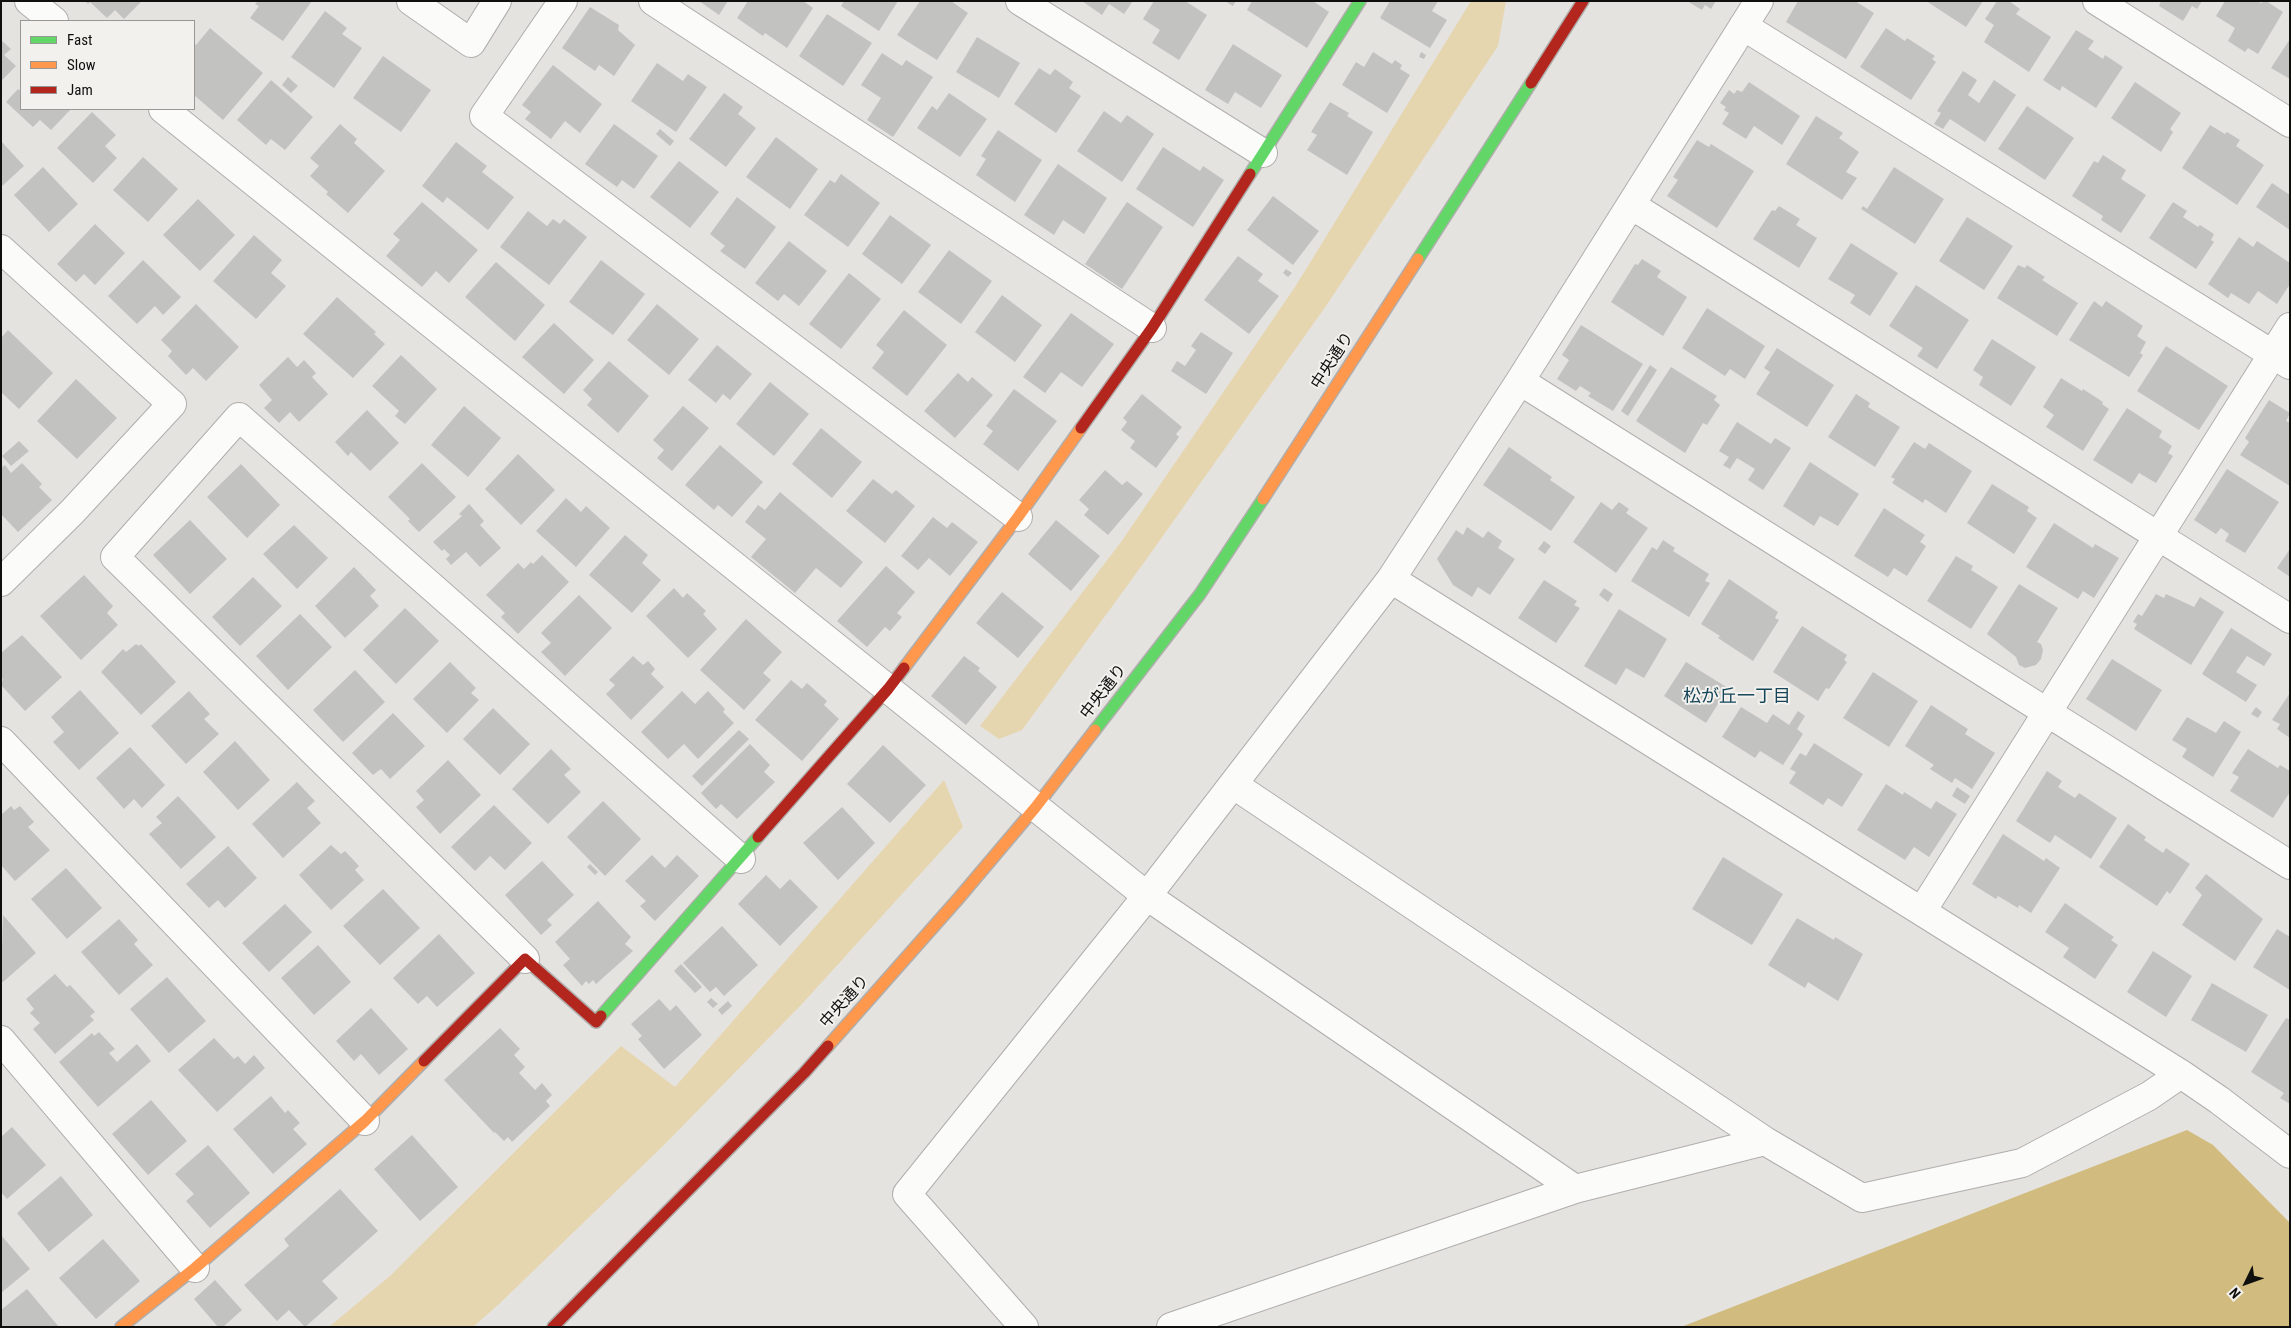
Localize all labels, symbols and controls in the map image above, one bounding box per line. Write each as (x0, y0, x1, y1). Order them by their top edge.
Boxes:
legend (20, 20, 195, 110)
text: Fast (67, 31, 92, 49)
text: Slow (67, 56, 96, 74)
text: Jam (67, 81, 93, 99)
street label: 中央通り (1308, 329, 1358, 393)
street label: 中央通り (1077, 661, 1131, 723)
district label: 松が丘一丁目 (1683, 686, 1791, 708)
street label: 中央通り (816, 972, 874, 1032)
north arrow (2221, 1258, 2271, 1308)
text: N (2226, 1285, 2244, 1302)

